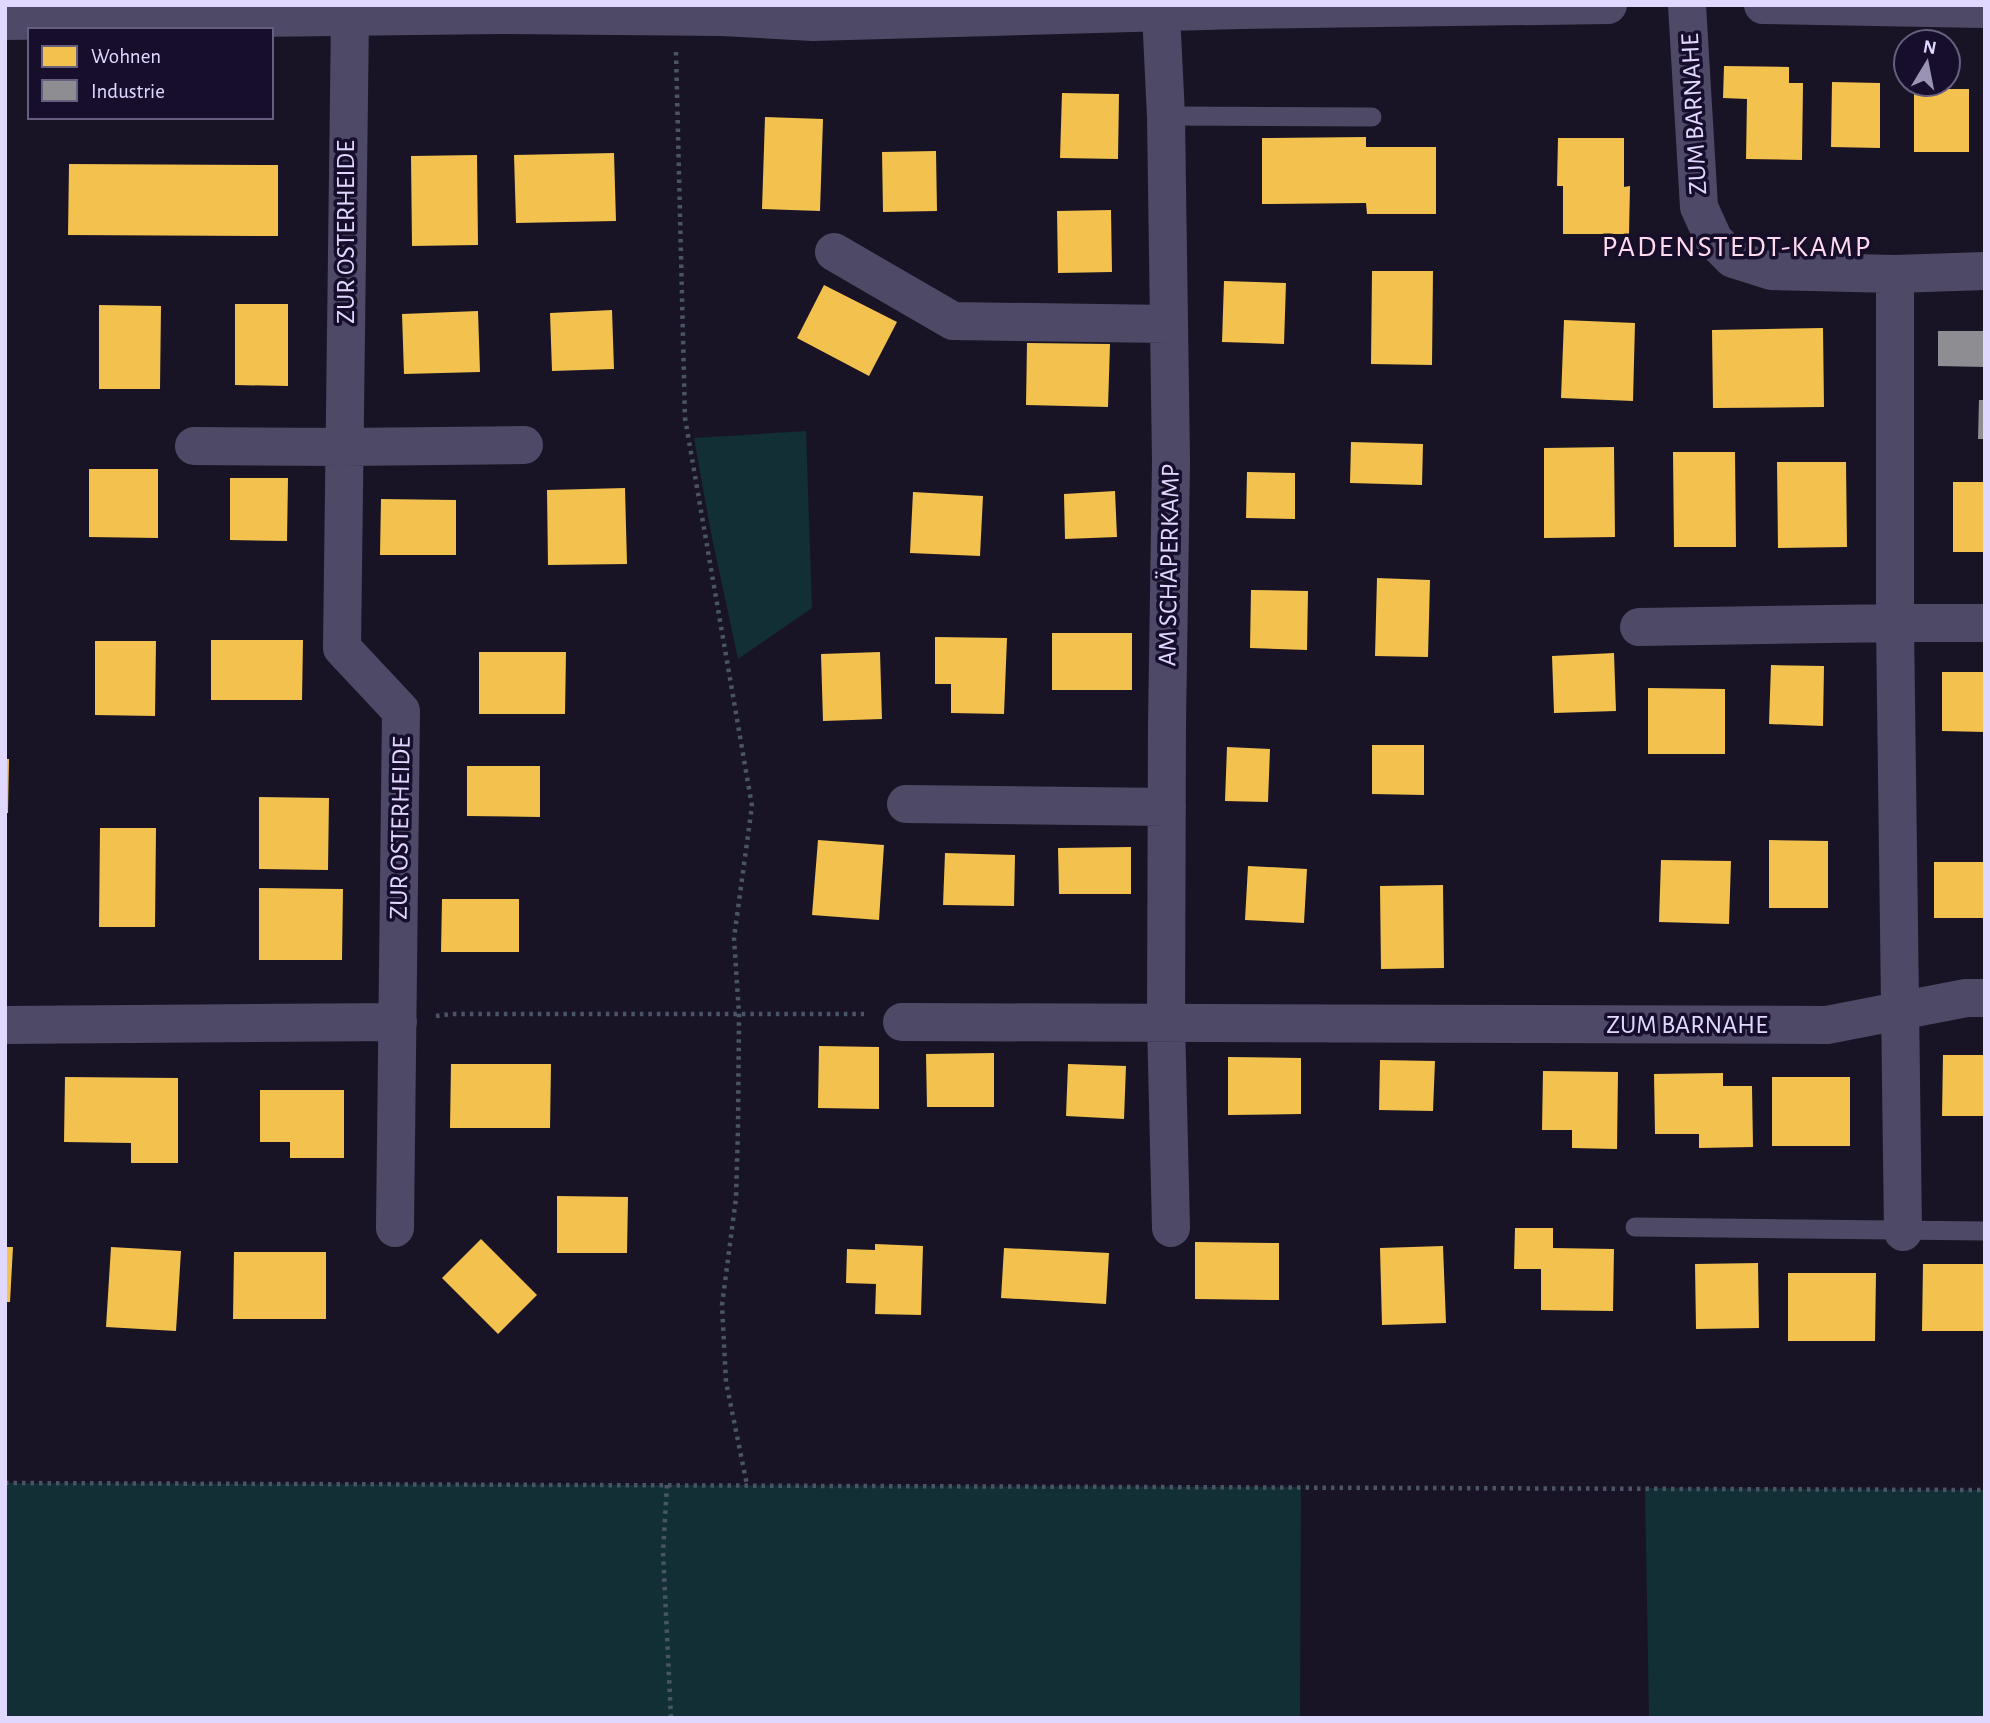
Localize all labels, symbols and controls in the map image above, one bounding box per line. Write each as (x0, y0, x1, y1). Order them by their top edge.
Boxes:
legend (28, 28, 273, 119)
north arrow (1892, 28, 1962, 98)
street label: ZUM BARNAHE (1677, 33, 1711, 195)
text: N (1922, 37, 1938, 58)
text: Wohnen (91, 46, 161, 67)
text: Industrie (91, 81, 165, 102)
street label: ZUR OSTERHEIDE (333, 140, 359, 324)
district label: PADENSTEDT-KAMP (1602, 232, 1872, 262)
street label: AM SCHÄPERKAMP (1153, 464, 1184, 666)
street label: ZUR OSTERHEIDE (385, 736, 415, 920)
street label: ZUM BARNAHE (1606, 1012, 1768, 1038)

